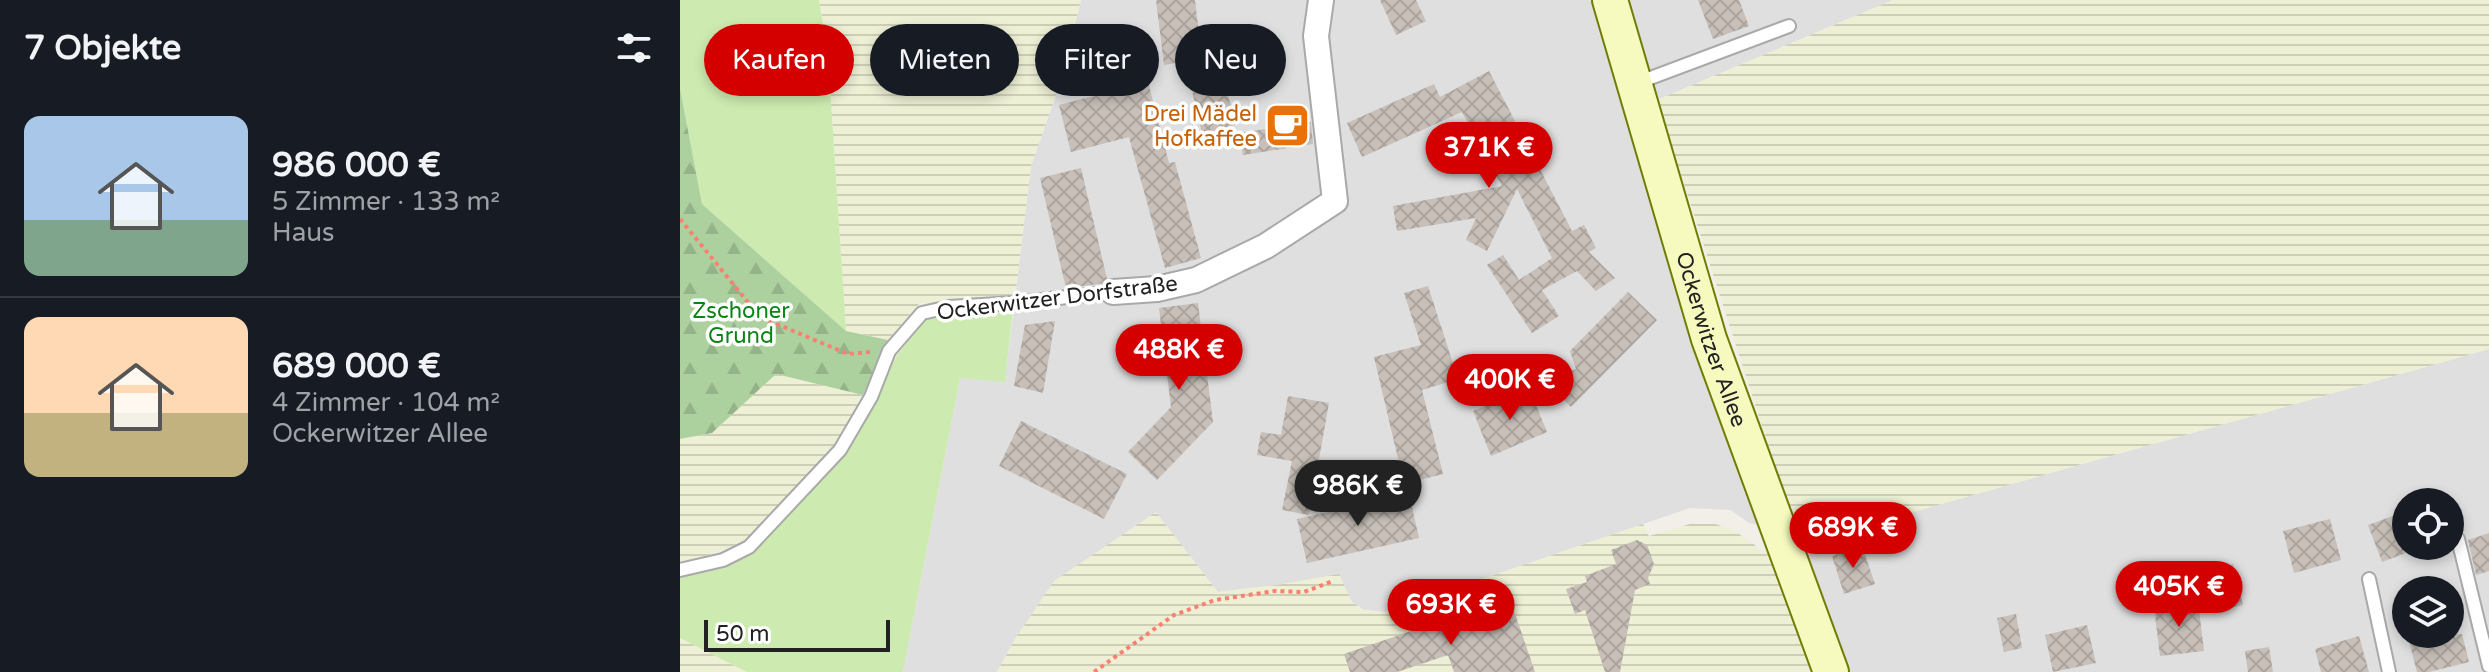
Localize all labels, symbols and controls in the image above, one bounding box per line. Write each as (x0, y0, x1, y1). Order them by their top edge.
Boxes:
chip: Kaufen (704, 24, 854, 96)
chip: Mieten (870, 24, 1019, 96)
chip: Filter (1035, 24, 1159, 96)
chip: Neu (1175, 24, 1286, 96)
icon: filters (612, 26, 656, 70)
text: 7 Objekte (24, 28, 181, 69)
place label: Drei Mädel Hofkaffee (1144, 101, 1257, 152)
cafe icon: Drei Mädel Hofkaffee (1264, 102, 1312, 150)
pin: 371K € (1424, 122, 1554, 190)
text: 371K € (1444, 132, 1534, 163)
text: 986 000 € (272, 145, 441, 186)
icon: home (88, 148, 184, 244)
text: 5 Zimmer · 133 m² (272, 186, 500, 217)
text: Haus (272, 217, 334, 248)
street label: Ockerwitzer Allee (1670, 249, 1752, 430)
street label: Ockerwitzer Dorfstraße (935, 270, 1179, 326)
park label: Zschoner Grund (692, 298, 790, 349)
pin: 488K € (1114, 324, 1244, 392)
text: 488K € (1134, 334, 1224, 365)
text: 689 000 € (272, 346, 441, 387)
icon: home (88, 349, 184, 445)
pin: 400K € (1445, 354, 1575, 422)
text: 400K € (1465, 364, 1555, 395)
text: 4 Zimmer · 104 m² (272, 387, 500, 418)
text: Ockerwitzer Allee (272, 418, 488, 449)
pin: 986K € (1293, 460, 1423, 528)
text: 986K € (1313, 470, 1403, 501)
map controls (2392, 488, 2464, 648)
button: locate (2392, 488, 2464, 560)
pin: 689K € (1788, 502, 1918, 570)
text: 689K € (1808, 512, 1898, 543)
pin: 405K € (2114, 561, 2244, 629)
text: 405K € (2134, 571, 2224, 602)
button: layers (2392, 576, 2464, 648)
pin: 693K € (1386, 579, 1516, 647)
text: 693K € (1406, 589, 1496, 620)
scale bar (704, 616, 890, 652)
text: 50 m (716, 621, 770, 647)

